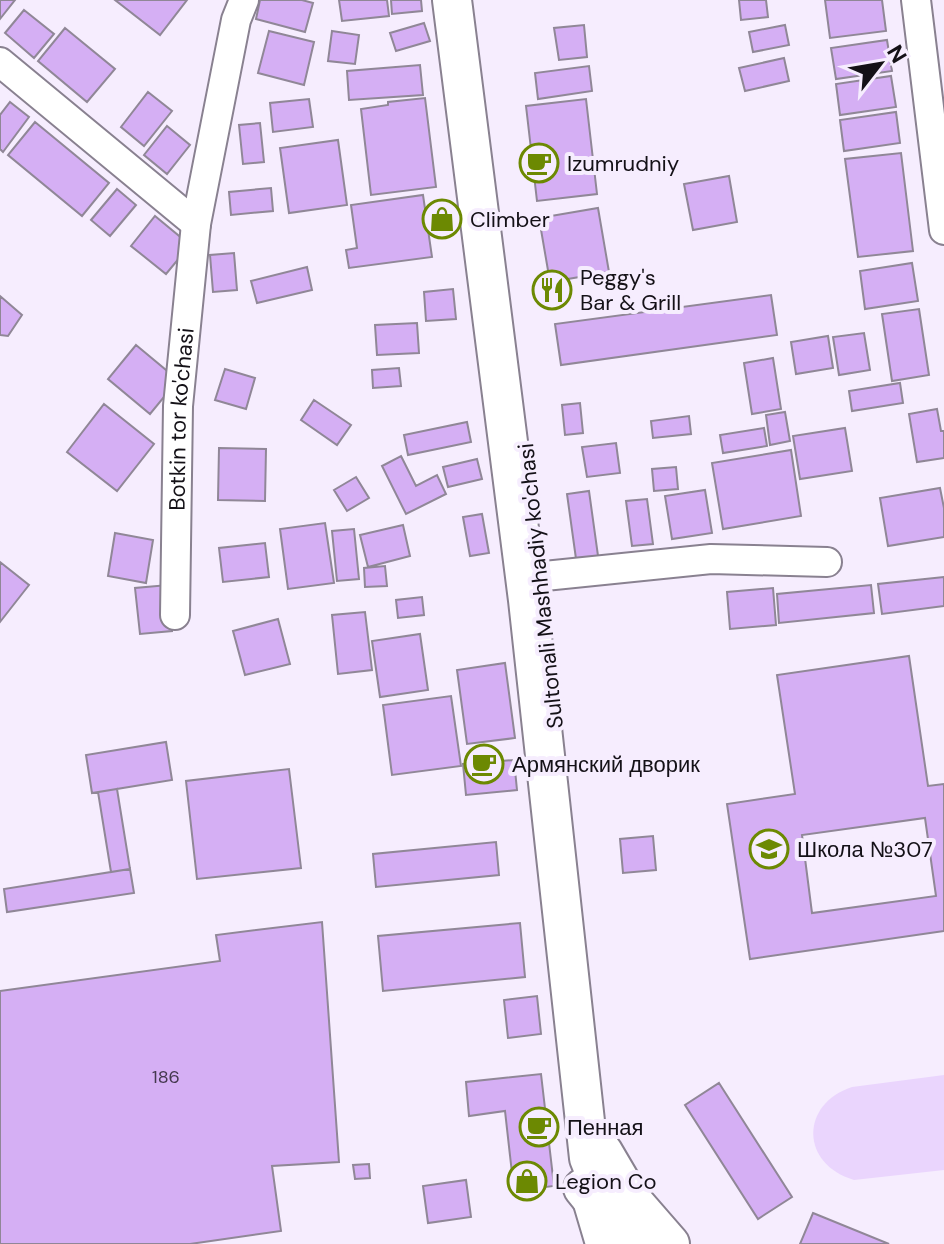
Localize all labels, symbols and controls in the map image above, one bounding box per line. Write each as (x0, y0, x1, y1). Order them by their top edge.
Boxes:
north arrow (840, 24, 920, 104)
text: N (880, 40, 913, 68)
cafe icon: Izumrudniy (518, 142, 560, 184)
place label: Izumrudniy (567, 149, 679, 178)
shop icon: Climber (421, 198, 463, 240)
place label: Climber (470, 205, 550, 234)
place label: Peggy's Bar & Grill (580, 263, 681, 317)
restaurant icon: Peggy's Bar & Grill (531, 269, 573, 311)
street label: Botkin tor ko'chasi (162, 326, 201, 511)
street label: Sultonali Mashhadiy ko'chasi (511, 442, 570, 730)
cafe icon: Армянский дворик (463, 743, 505, 785)
place label: Армянский дворик (512, 750, 700, 779)
school or university icon: Школа №307 (748, 828, 790, 870)
place label: Школа №307 (797, 835, 933, 864)
house number: 186 (152, 1065, 180, 1089)
cafe icon: Пенная (518, 1106, 560, 1148)
place label: Пенная (567, 1113, 644, 1142)
shop icon: Legion Co (506, 1160, 548, 1202)
place label: Legion Co (555, 1167, 656, 1196)

